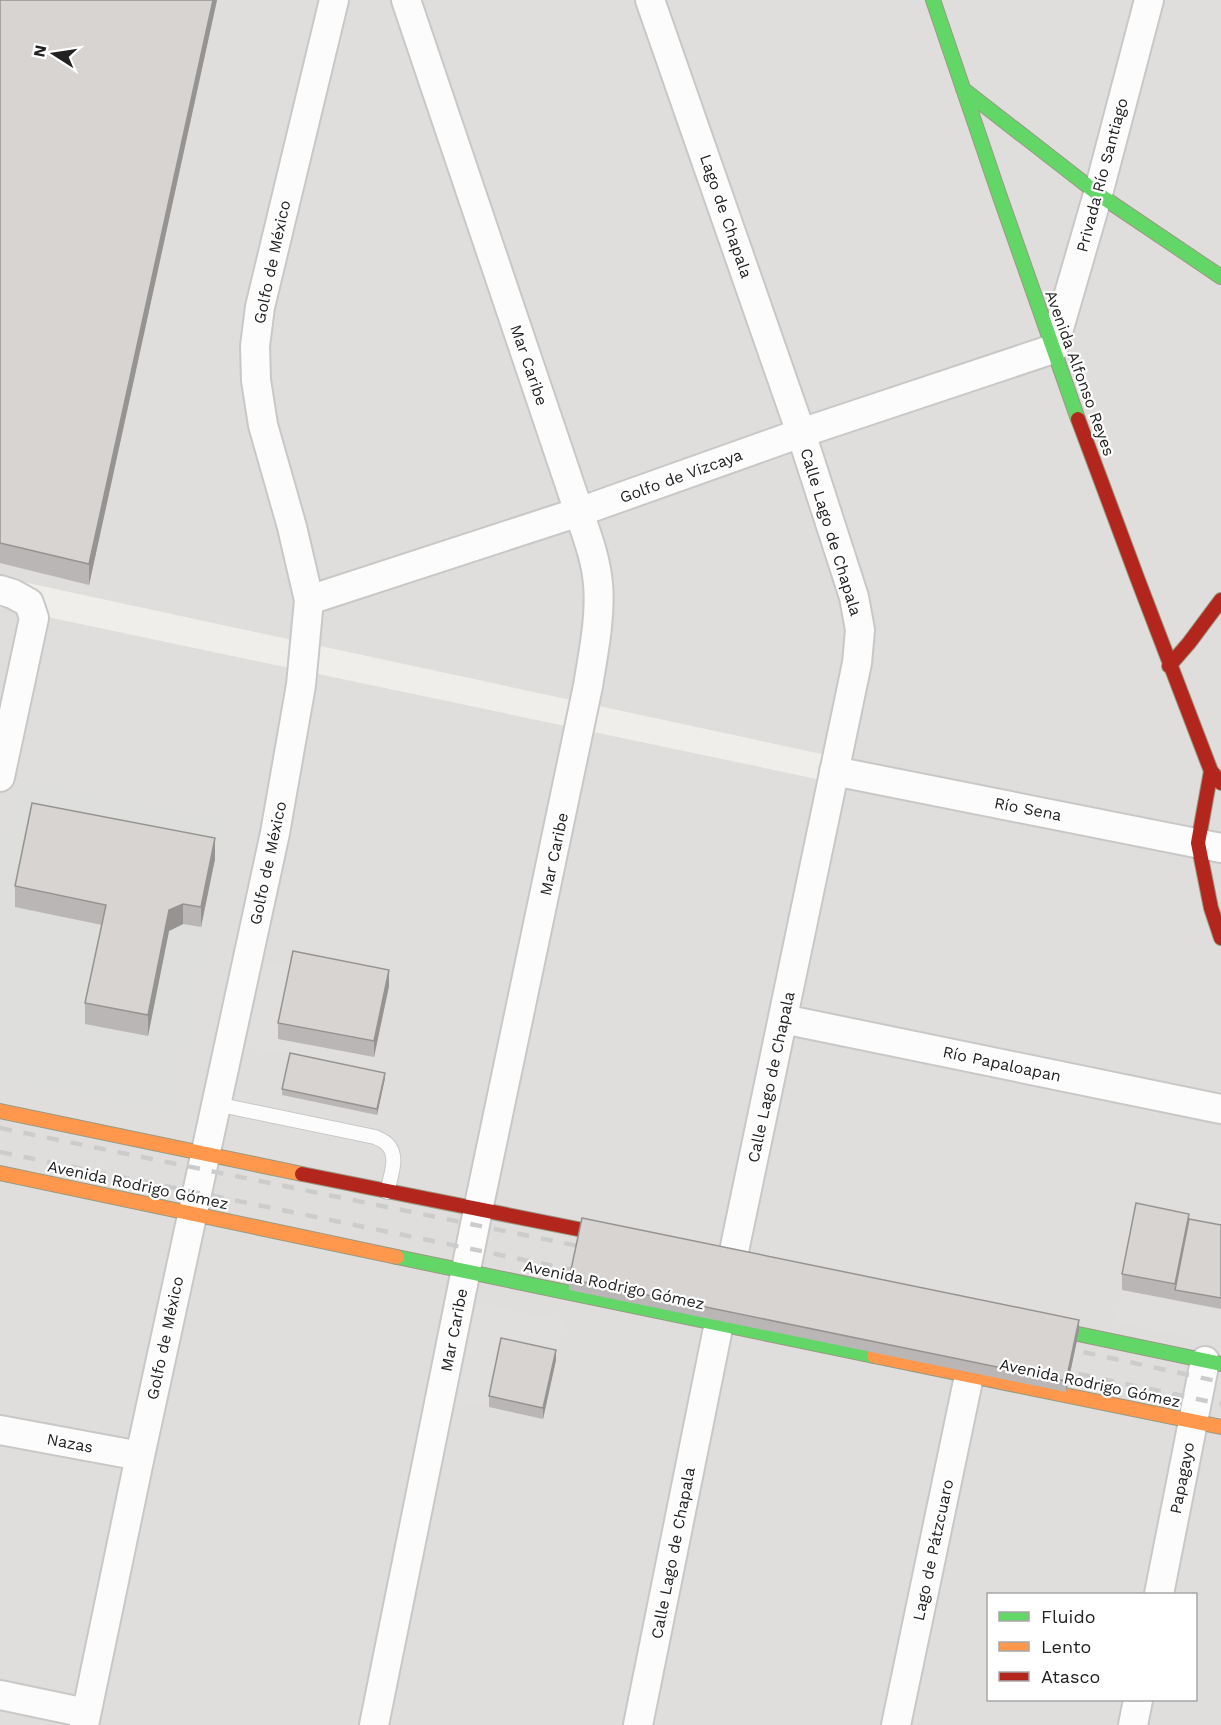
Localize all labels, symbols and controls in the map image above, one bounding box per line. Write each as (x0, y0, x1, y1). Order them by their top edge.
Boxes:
north arrow (24, 24, 84, 84)
text: N (29, 43, 50, 59)
street label: Privada Río Santiago (1072, 96, 1132, 254)
street label: Lago de Chapala (696, 152, 756, 280)
street label: Golfo de México (250, 199, 294, 325)
street label: Avenida Alfonso Reyes (1041, 288, 1119, 458)
street label: Mar Caribe (506, 322, 552, 408)
street label: Golfo de Vizcaya (617, 445, 745, 507)
street label: Calle Lago de Chapala (796, 446, 866, 618)
street label: Río Sena (993, 793, 1063, 825)
street label: Golfo de México (246, 800, 290, 926)
street label: Mar Caribe (536, 811, 572, 897)
street label: Calle Lago de Chapala (744, 990, 798, 1164)
street label: Río Papaloapan (941, 1042, 1063, 1086)
street label: Avenida Rodrigo Gómez (46, 1157, 230, 1213)
street label: Avenida Rodrigo Gómez (522, 1257, 706, 1313)
street label: Golfo de México (143, 1275, 187, 1401)
street label: Mar Caribe (437, 1287, 471, 1373)
street label: Avenida Rodrigo Gómez (998, 1355, 1182, 1411)
street label: Nazas (45, 1429, 95, 1457)
street label: Papagayo (1166, 1440, 1198, 1516)
street label: Calle Lago de Chapala (647, 1466, 699, 1640)
street label: Lago de Pátzcuaro (909, 1477, 957, 1623)
legend (987, 1593, 1197, 1701)
text: Fluido (1041, 1606, 1095, 1627)
text: Lento (1041, 1636, 1091, 1657)
text: Atasco (1041, 1666, 1100, 1687)

